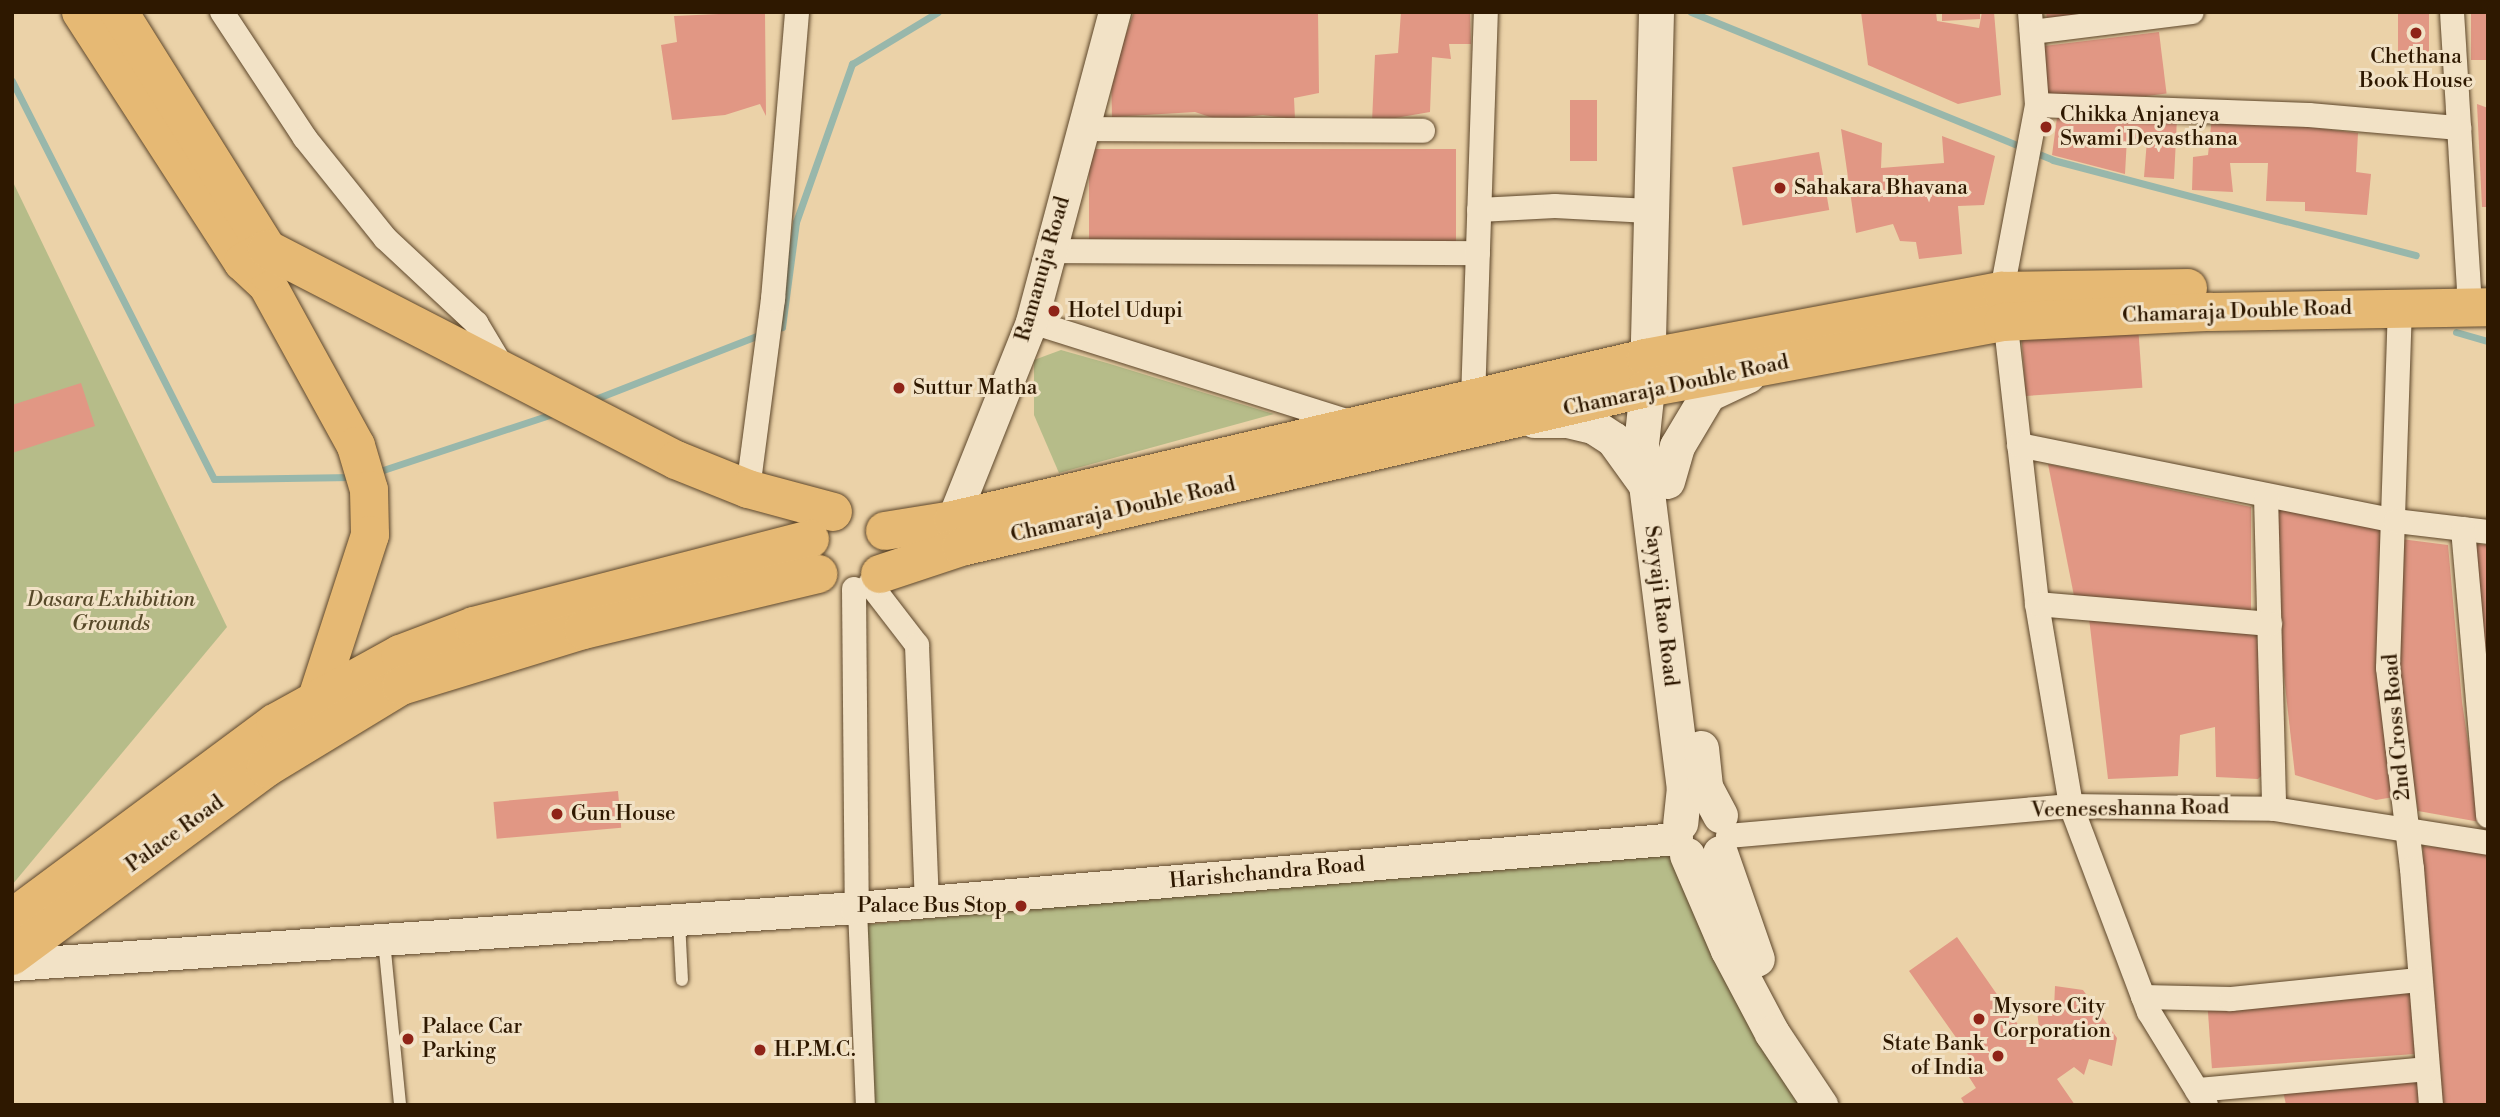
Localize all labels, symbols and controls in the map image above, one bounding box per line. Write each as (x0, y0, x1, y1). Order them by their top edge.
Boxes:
marker: Chethana Book House (2408, 25, 2424, 41)
place label: Chethana Book House (2359, 44, 2473, 94)
place label: Chikka Anjaneya Swami Devasthana (2060, 102, 2238, 152)
marker: Chikka Anjaneya Swami Devasthana (2038, 119, 2054, 135)
place label: Sahakara Bhavana (1794, 175, 1968, 201)
marker: Sahakara Bhavana (1772, 180, 1788, 196)
street label: Ramanuja Road (1010, 194, 1076, 344)
street label: Chamaraja Double Road (2122, 295, 2352, 329)
place label: Hotel Udupi (1068, 298, 1183, 324)
marker: Hotel Udupi (1046, 303, 1062, 319)
street label: Chamaraja Double Road (1561, 350, 1791, 422)
place label: Suttur Matha (913, 375, 1037, 401)
marker: Suttur Matha (891, 380, 907, 396)
street label: Chamaraja Double Road (1008, 472, 1238, 548)
street label: Sayyaji Rao Road (1639, 524, 1683, 688)
park label: Dasara Exhibition Grounds (27, 587, 195, 637)
street label: 2nd Cross Road (2378, 653, 2416, 801)
street label: Palace Road (121, 790, 229, 878)
street label: Veeneseshanna Road (2031, 795, 2229, 823)
place label: Gun House (571, 801, 676, 827)
marker: Gun House (549, 806, 565, 822)
street label: Harishchandra Road (1168, 852, 1366, 894)
place label: Palace Bus Stop (857, 893, 1007, 919)
marker: Palace Bus Stop (1013, 898, 1029, 914)
place label: Mysore City Corporation (1993, 994, 2111, 1044)
marker: Mysore City Corporation (1971, 1011, 1987, 1027)
place label: Palace Car Parking (422, 1014, 522, 1064)
marker: Palace Car Parking (400, 1031, 416, 1047)
place label: State Bank of India (1882, 1031, 1984, 1081)
place label: H.P.M.C. (774, 1037, 856, 1063)
marker: H.P.M.C. (752, 1042, 768, 1058)
marker: State Bank of India (1990, 1048, 2006, 1064)

